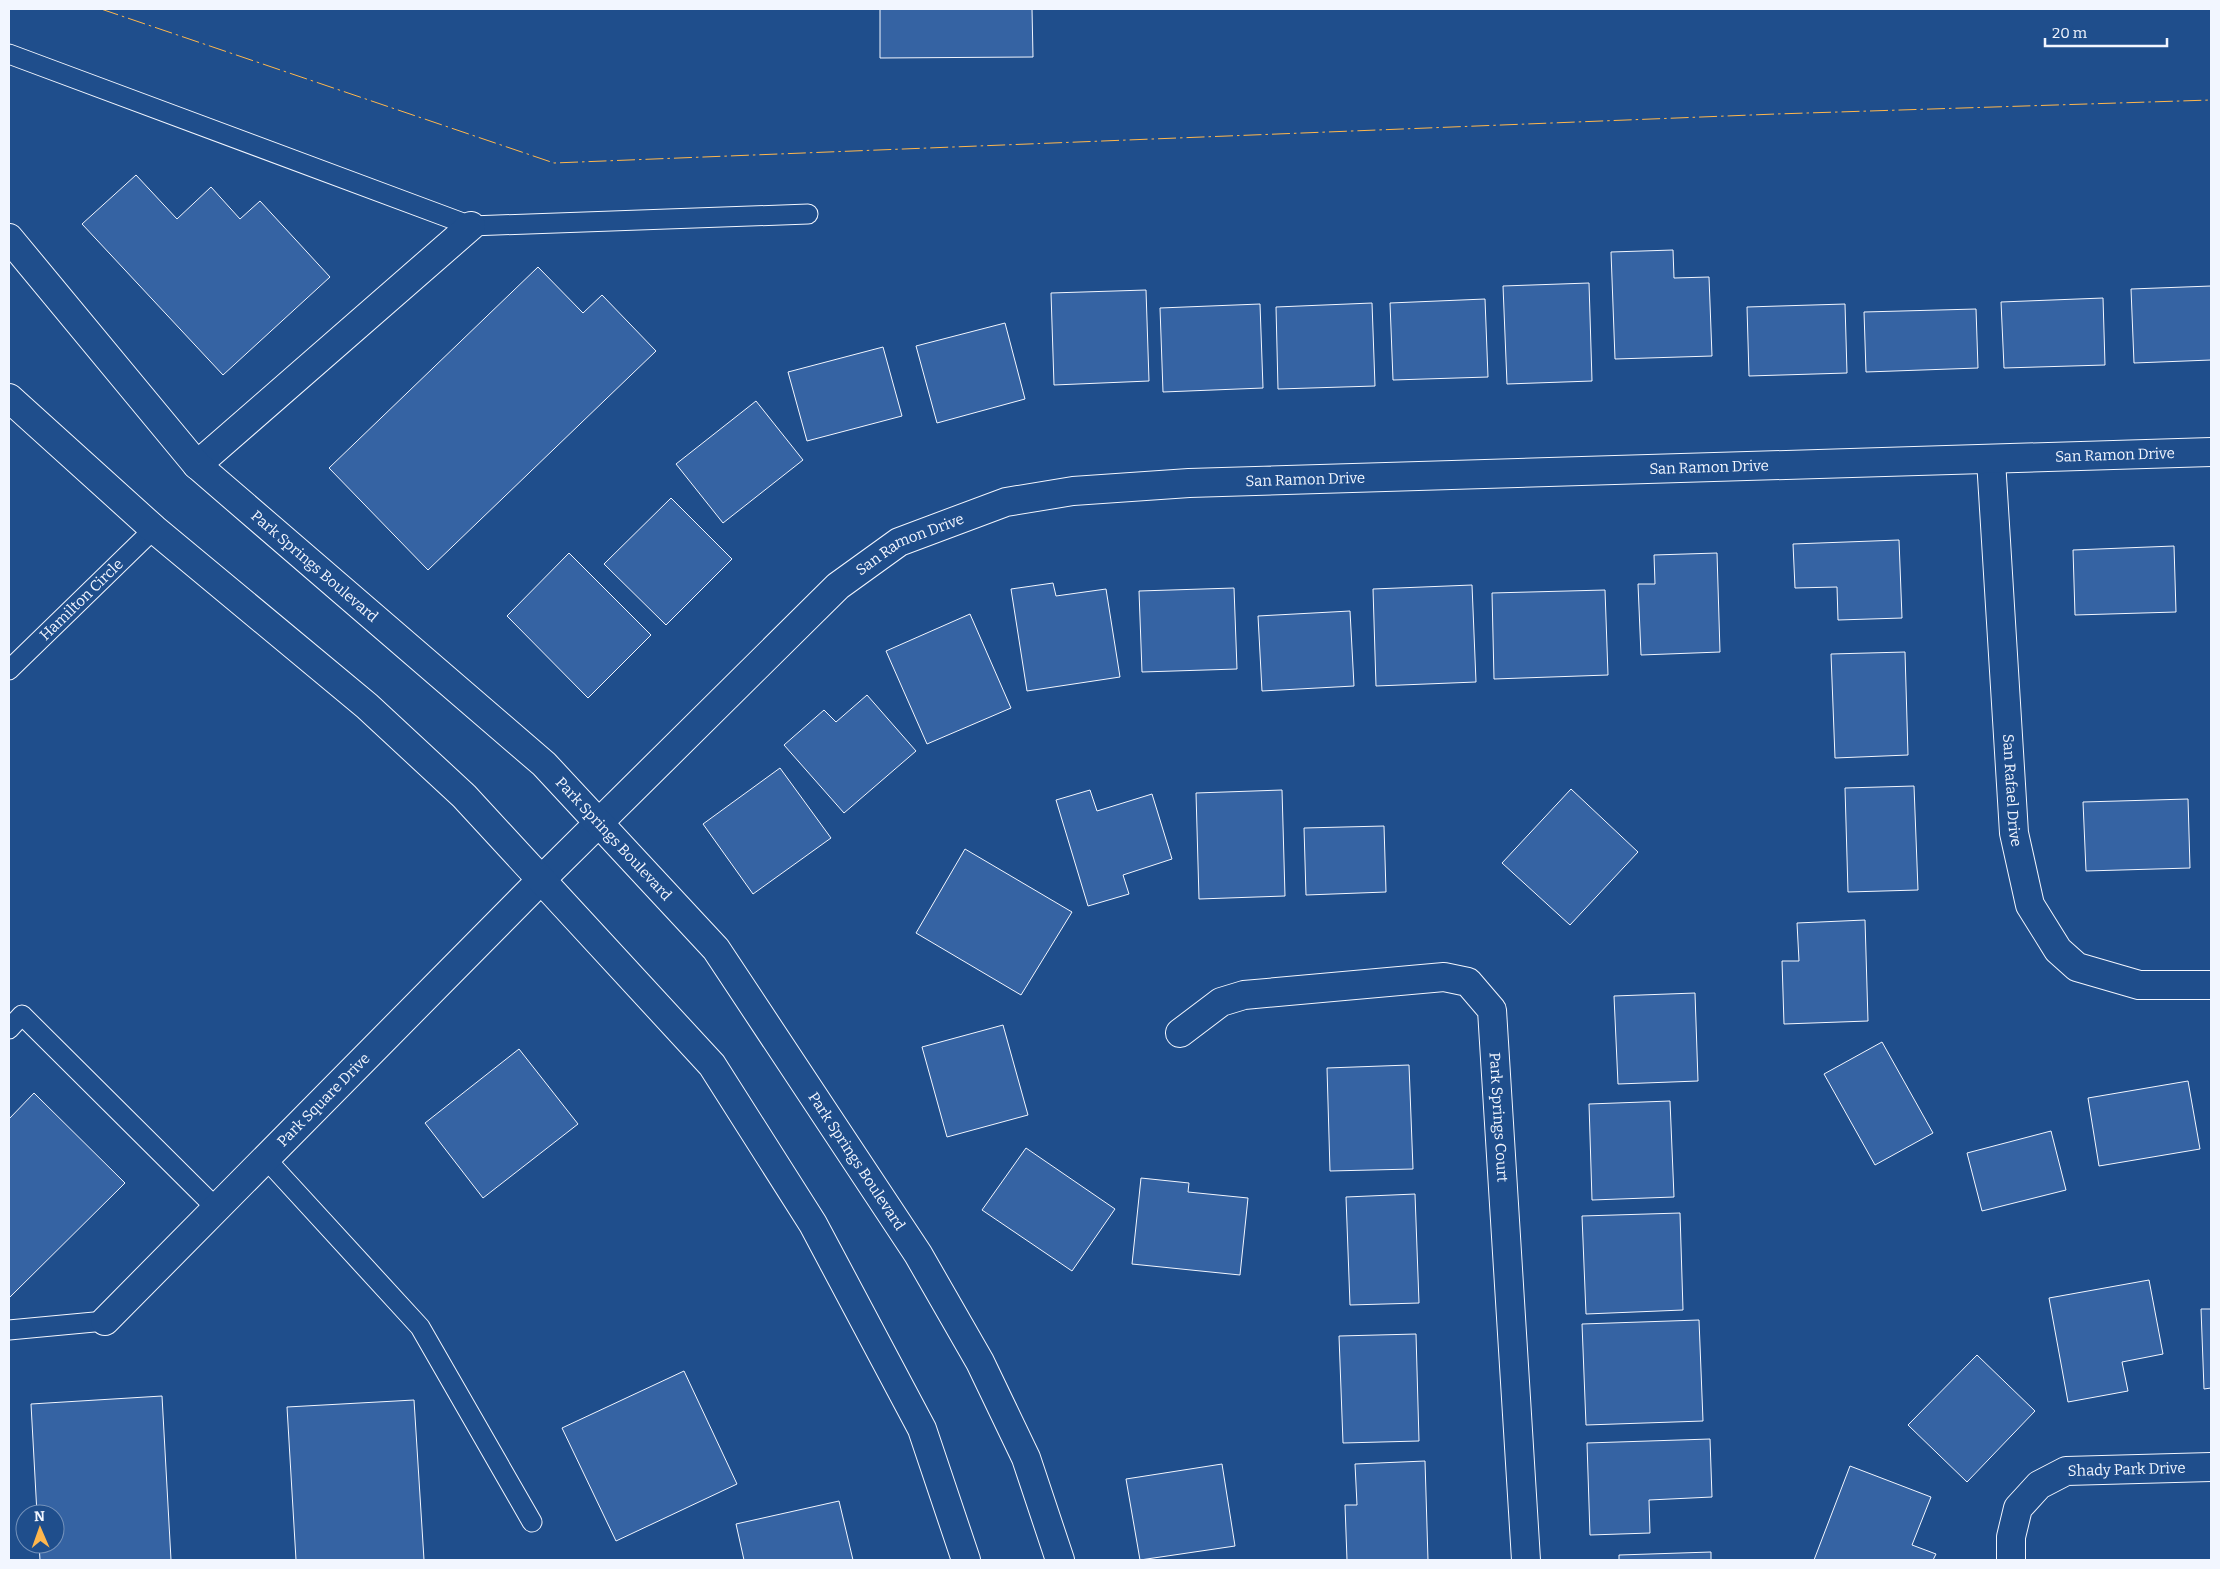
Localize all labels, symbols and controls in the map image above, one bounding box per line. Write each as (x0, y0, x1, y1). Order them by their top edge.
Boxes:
scale bar (2045, 15, 2168, 47)
text: 20 m (2052, 24, 2088, 42)
street label: San Ramon Drive (2055, 444, 2175, 466)
street label: San Ramon Drive (1649, 456, 1769, 478)
street label: San Ramon Drive (1245, 469, 1365, 490)
street label: Park Springs Boulevard (247, 507, 382, 626)
street label: San Ramon Drive (852, 510, 966, 579)
street label: Hamilton Circle (36, 555, 127, 644)
street label: San Rafael Drive (1999, 733, 2026, 848)
street label: Park Springs Boulevard (552, 773, 675, 904)
street label: Park Square Drive (274, 1049, 374, 1150)
street label: Park Springs Court (1486, 1052, 1512, 1183)
street label: Park Springs Boulevard (804, 1089, 909, 1234)
street label: Shady Park Drive (2067, 1459, 2186, 1480)
north arrow (15, 1504, 65, 1554)
text: N (34, 1508, 45, 1525)

